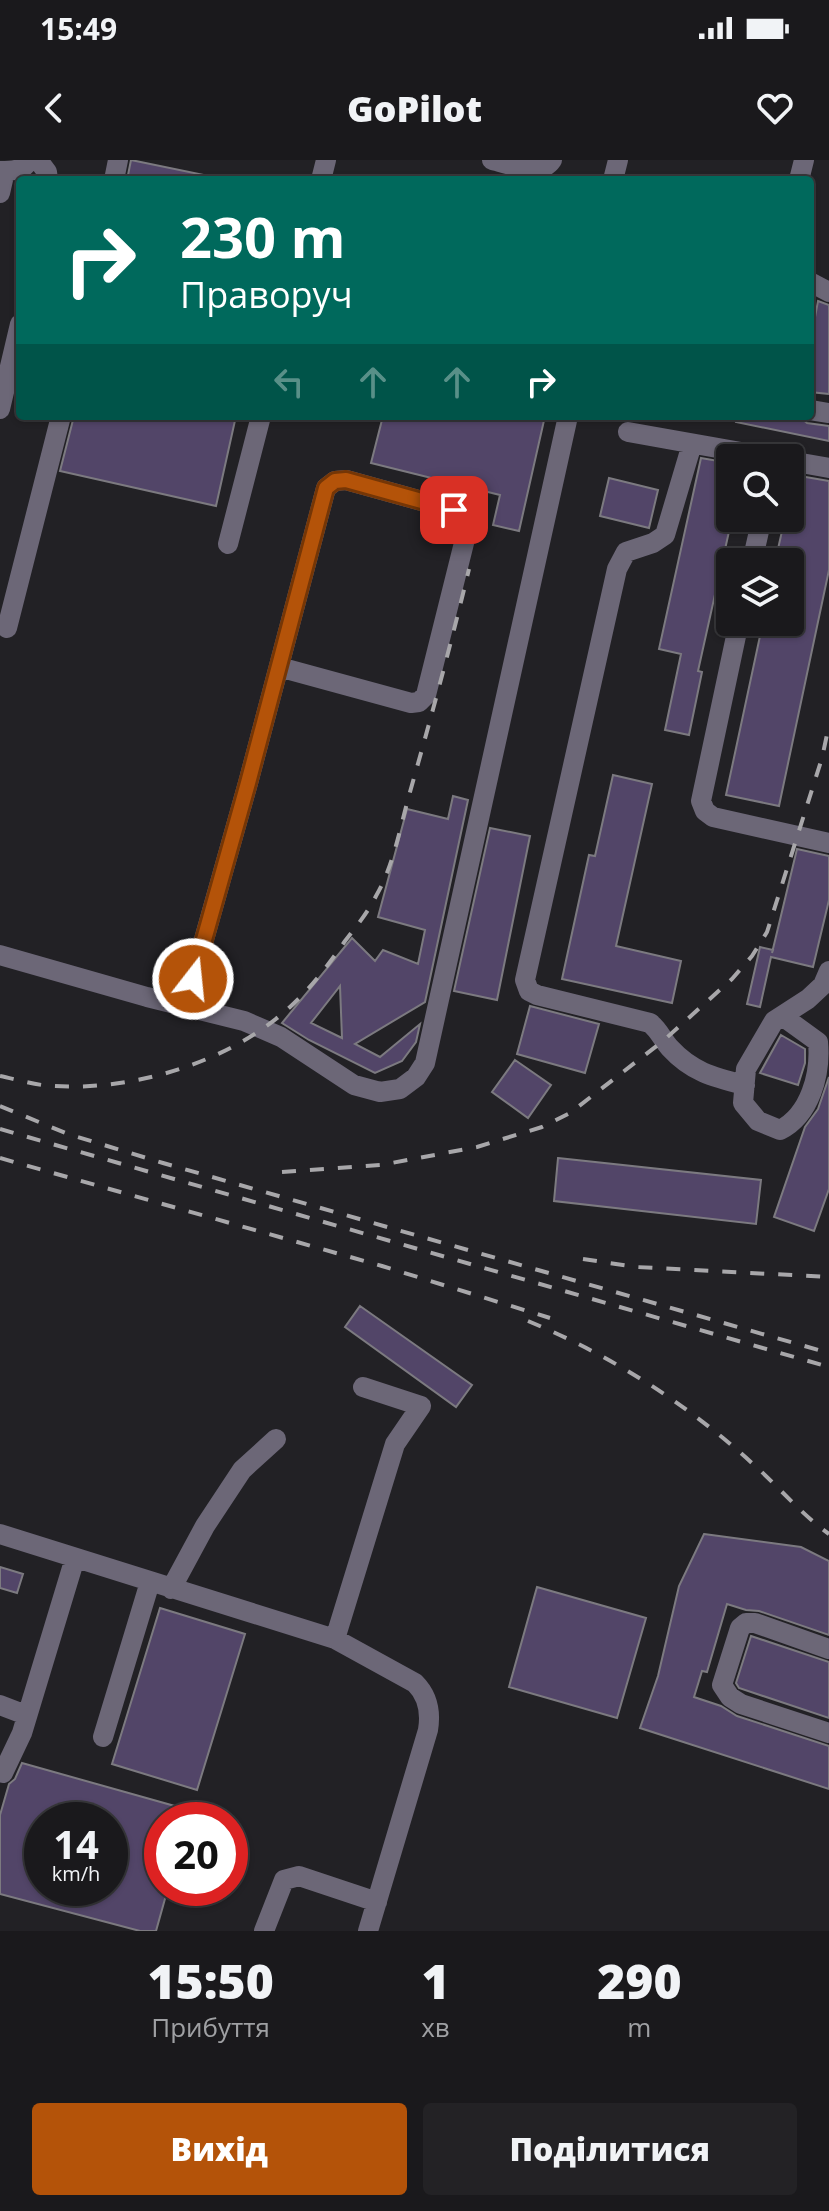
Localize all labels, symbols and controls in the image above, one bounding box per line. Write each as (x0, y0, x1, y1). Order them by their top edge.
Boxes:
text: 15:49 (40, 8, 117, 49)
text: GoPilot (347, 84, 482, 133)
icon: back (32, 86, 76, 130)
icon: heart (753, 86, 797, 130)
text: 230 m (180, 198, 346, 274)
icon: right (48, 208, 152, 312)
text: Праворуч (180, 270, 352, 319)
icon: left (267, 360, 311, 404)
icon: ahead (351, 360, 395, 404)
icon: ahead (435, 360, 479, 404)
icon: right (519, 360, 563, 404)
map controls (716, 444, 804, 636)
button: search (716, 444, 804, 532)
pin (420, 476, 488, 544)
icon: arrive (432, 488, 476, 532)
button: layers (716, 548, 804, 636)
position arrow (151, 937, 235, 1021)
speed limit sign: 20 (144, 1802, 248, 1906)
text: 14 (53, 1816, 99, 1871)
text: km/h (52, 1860, 100, 1887)
text: 15:50 (147, 1948, 274, 2013)
text: 1 (421, 1948, 450, 2013)
text: 290 (597, 1948, 682, 2013)
text: Прибуття (151, 2009, 270, 2045)
text: хв (421, 2009, 450, 2045)
text: m (627, 2009, 651, 2045)
button: Вихід (32, 2103, 407, 2195)
button: Поділитися (423, 2103, 797, 2195)

